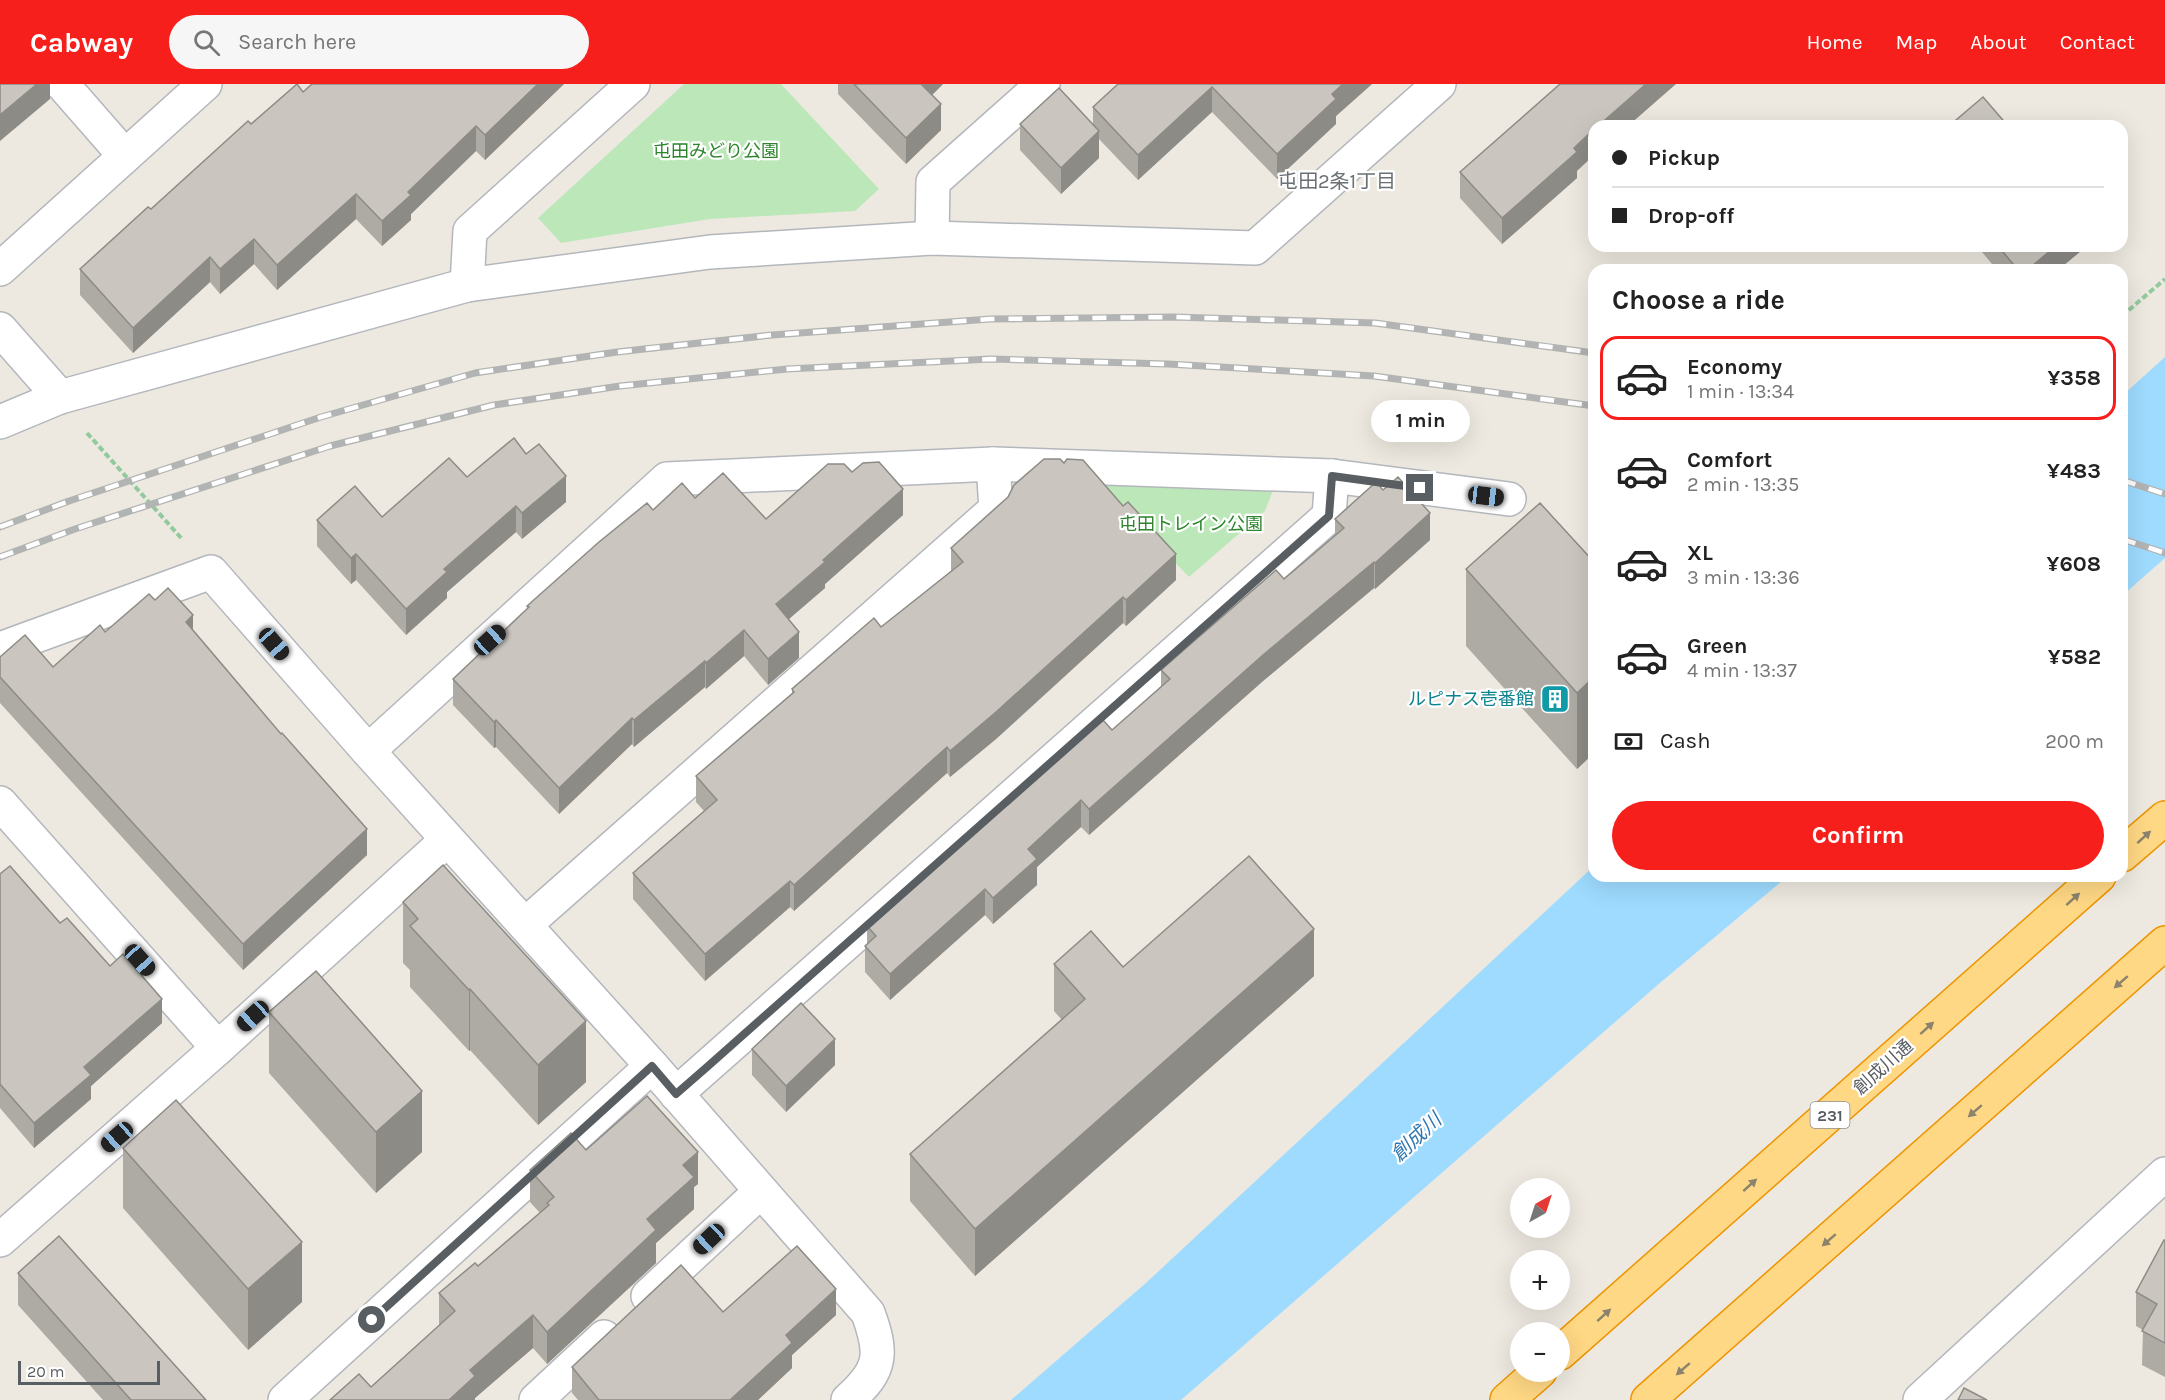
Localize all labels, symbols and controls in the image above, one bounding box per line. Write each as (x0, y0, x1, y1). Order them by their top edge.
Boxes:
search box (169, 15, 589, 69)
text: Cabway (30, 26, 133, 59)
icon: search (190, 26, 223, 59)
text: Search here (238, 29, 356, 55)
text: Home (1807, 30, 1863, 54)
text: Map (1896, 30, 1937, 54)
text: About (1970, 30, 2027, 54)
text: Contact (2060, 30, 2135, 54)
park label: 屯田みどり公園 (653, 140, 779, 162)
text: Pickup (1648, 145, 1720, 171)
district label: 屯田2条1丁目 (1278, 170, 1396, 193)
text: Drop-off (1648, 203, 1734, 229)
text: Choose a ride (1612, 284, 1785, 316)
icon: car (1615, 351, 1669, 405)
text: Economy (1687, 354, 1782, 380)
text: ¥358 (2047, 365, 2101, 391)
text: 1 min · 13:34 (1687, 380, 1794, 403)
callout: 1 min (1370, 401, 1470, 443)
text: 1 min (1395, 409, 1446, 432)
icon: car (1615, 444, 1669, 498)
text: Comfort (1687, 447, 1772, 473)
text: ¥483 (2047, 458, 2101, 484)
text: 2 min · 13:35 (1687, 473, 1799, 496)
route end (1406, 474, 1433, 501)
car (1467, 485, 1505, 507)
park label: 屯田トレイン公園 (1119, 513, 1263, 535)
icon: car (1615, 537, 1669, 591)
text: XL (1687, 540, 1713, 566)
text: ¥608 (2047, 551, 2101, 577)
text: 3 min · 13:36 (1687, 566, 1800, 589)
car (471, 621, 509, 659)
car (255, 625, 293, 663)
icon: car (1615, 630, 1669, 684)
text: Green (1687, 633, 1748, 659)
text: ¥582 (2048, 644, 2101, 670)
text: 4 min · 13:37 (1687, 659, 1797, 682)
building icon: ルピナス壱番館 (1539, 683, 1571, 715)
place label: ルピナス壱番館 (1408, 688, 1534, 710)
icon: cash (1612, 725, 1645, 758)
text: Cash (1660, 728, 1710, 754)
text: 200 m (2045, 730, 2104, 753)
button: Confirm (1612, 801, 2104, 870)
one-way arrow (2136, 831, 2151, 844)
one-way arrow (2065, 893, 2080, 906)
car (121, 941, 159, 979)
one-way arrow (2114, 975, 2129, 988)
car (234, 997, 272, 1035)
one-way arrow (1919, 1022, 1934, 1035)
street label: 創成川通 (1849, 1035, 1917, 1099)
road number: 231 (1810, 1102, 1850, 1128)
one-way arrow (1968, 1104, 1983, 1117)
water label: 創成川 (1387, 1107, 1448, 1166)
car (98, 1118, 136, 1156)
north arrow (1510, 1178, 1570, 1238)
map controls (1510, 1178, 1570, 1382)
one-way arrow (1742, 1179, 1757, 1192)
car (690, 1220, 728, 1258)
one-way arrow (1822, 1233, 1837, 1246)
button: + (1510, 1250, 1570, 1310)
route start (358, 1306, 385, 1333)
one-way arrow (1596, 1309, 1611, 1322)
button: − (1510, 1322, 1570, 1382)
scale bar (18, 1358, 160, 1386)
text: 20 m (27, 1362, 65, 1381)
one-way arrow (1676, 1362, 1691, 1375)

